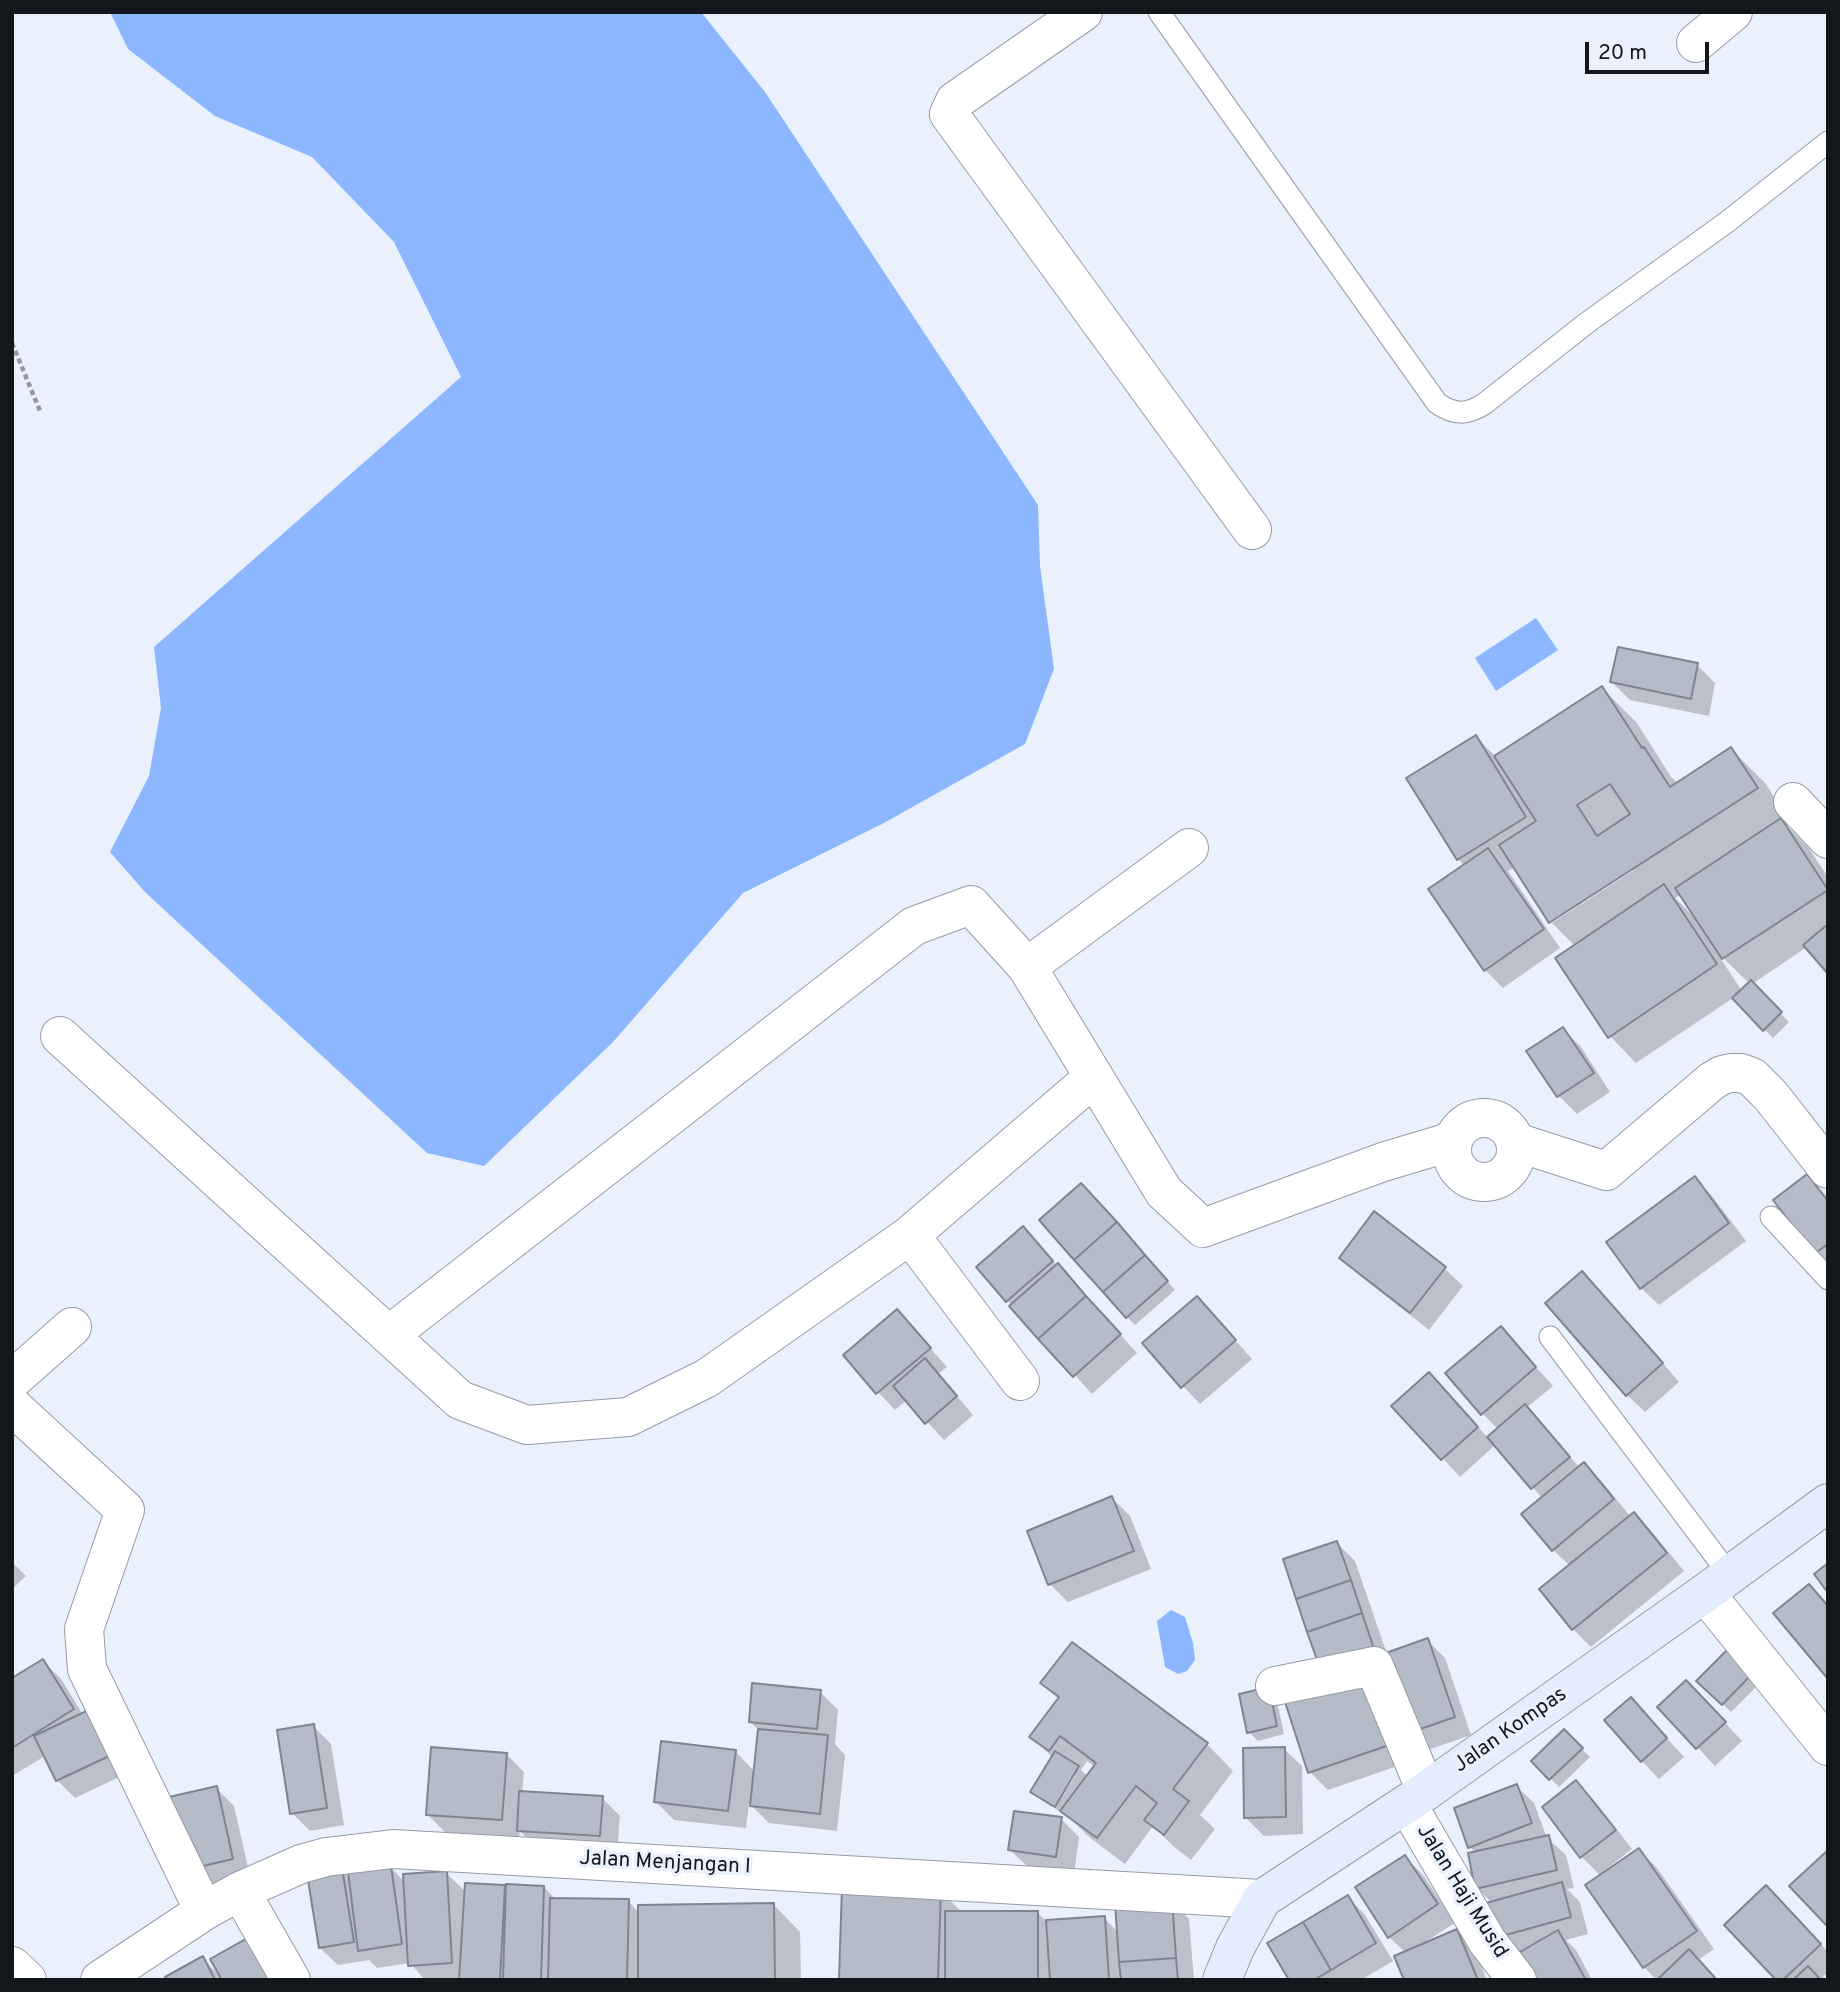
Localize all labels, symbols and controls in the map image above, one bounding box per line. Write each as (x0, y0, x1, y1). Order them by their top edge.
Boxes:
scale bar (1588, 28, 1712, 72)
text: 20 m (1598, 40, 1647, 67)
street label: Jalan Kompas (1450, 1683, 1572, 1779)
street label: Jalan Haji Musid (1410, 1820, 1512, 1964)
street label: Jalan Menjangan I (579, 1847, 751, 1881)

